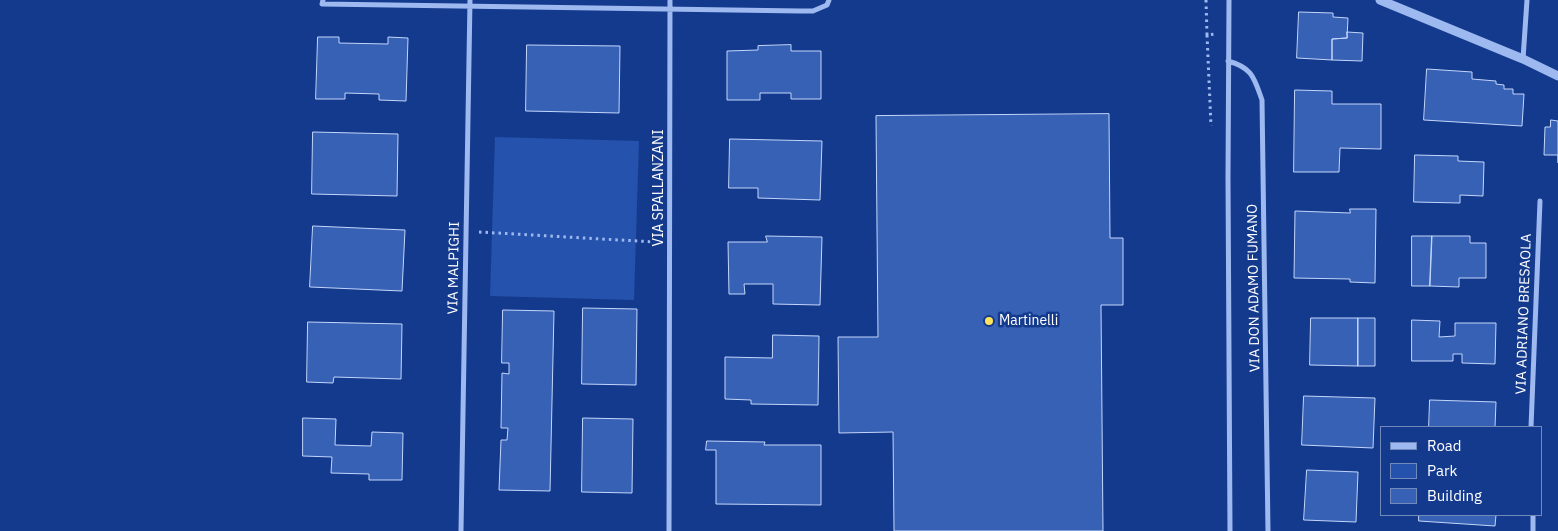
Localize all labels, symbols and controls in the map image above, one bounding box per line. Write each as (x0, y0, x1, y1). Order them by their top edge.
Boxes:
street label: VIA SPALLANZANI (651, 129, 667, 247)
street label: VIA DON ADAMO FUMANO (1244, 204, 1264, 372)
street label: VIA MALPIGHI (445, 221, 463, 315)
street label: VIA ADRIANO BRESAOLA (1513, 233, 1535, 395)
place label: Martinelli (999, 313, 1058, 329)
marker: Martinelli (983, 315, 995, 327)
legend (1380, 426, 1543, 516)
text: Road (1427, 436, 1462, 455)
text: Park (1427, 461, 1457, 480)
text: Building (1427, 486, 1482, 505)

